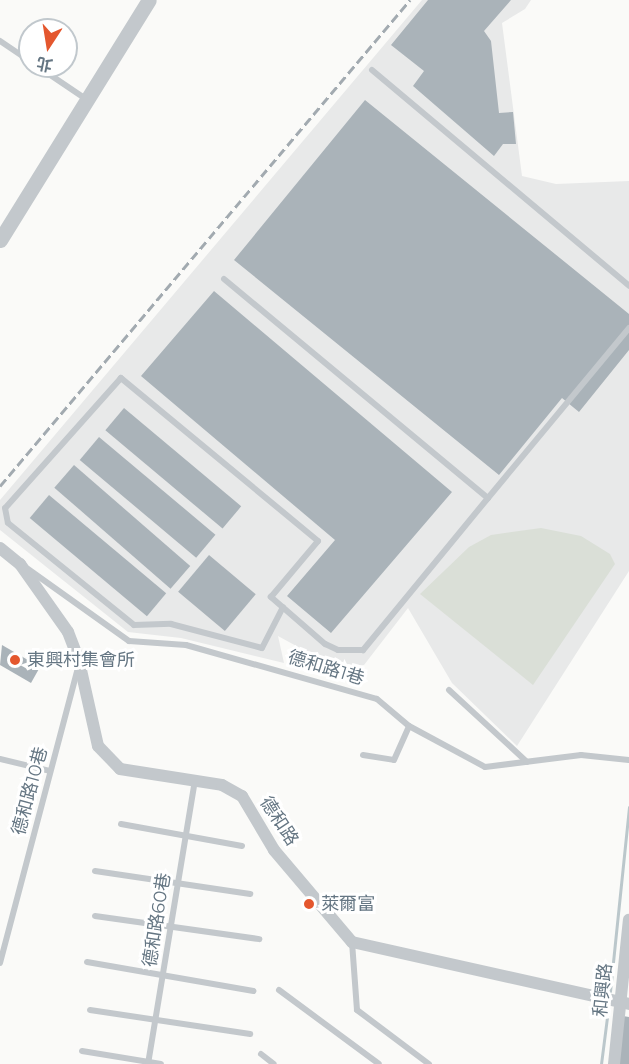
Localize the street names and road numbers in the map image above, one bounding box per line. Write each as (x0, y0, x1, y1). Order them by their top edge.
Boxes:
street label: 德和路1巷 (285, 646, 367, 690)
street label: 德和路10巷 (8, 745, 52, 837)
street label: 德和路 (255, 792, 303, 850)
street label: 德和路60巷 (139, 871, 175, 969)
street label: 和興路 (589, 962, 617, 1018)

